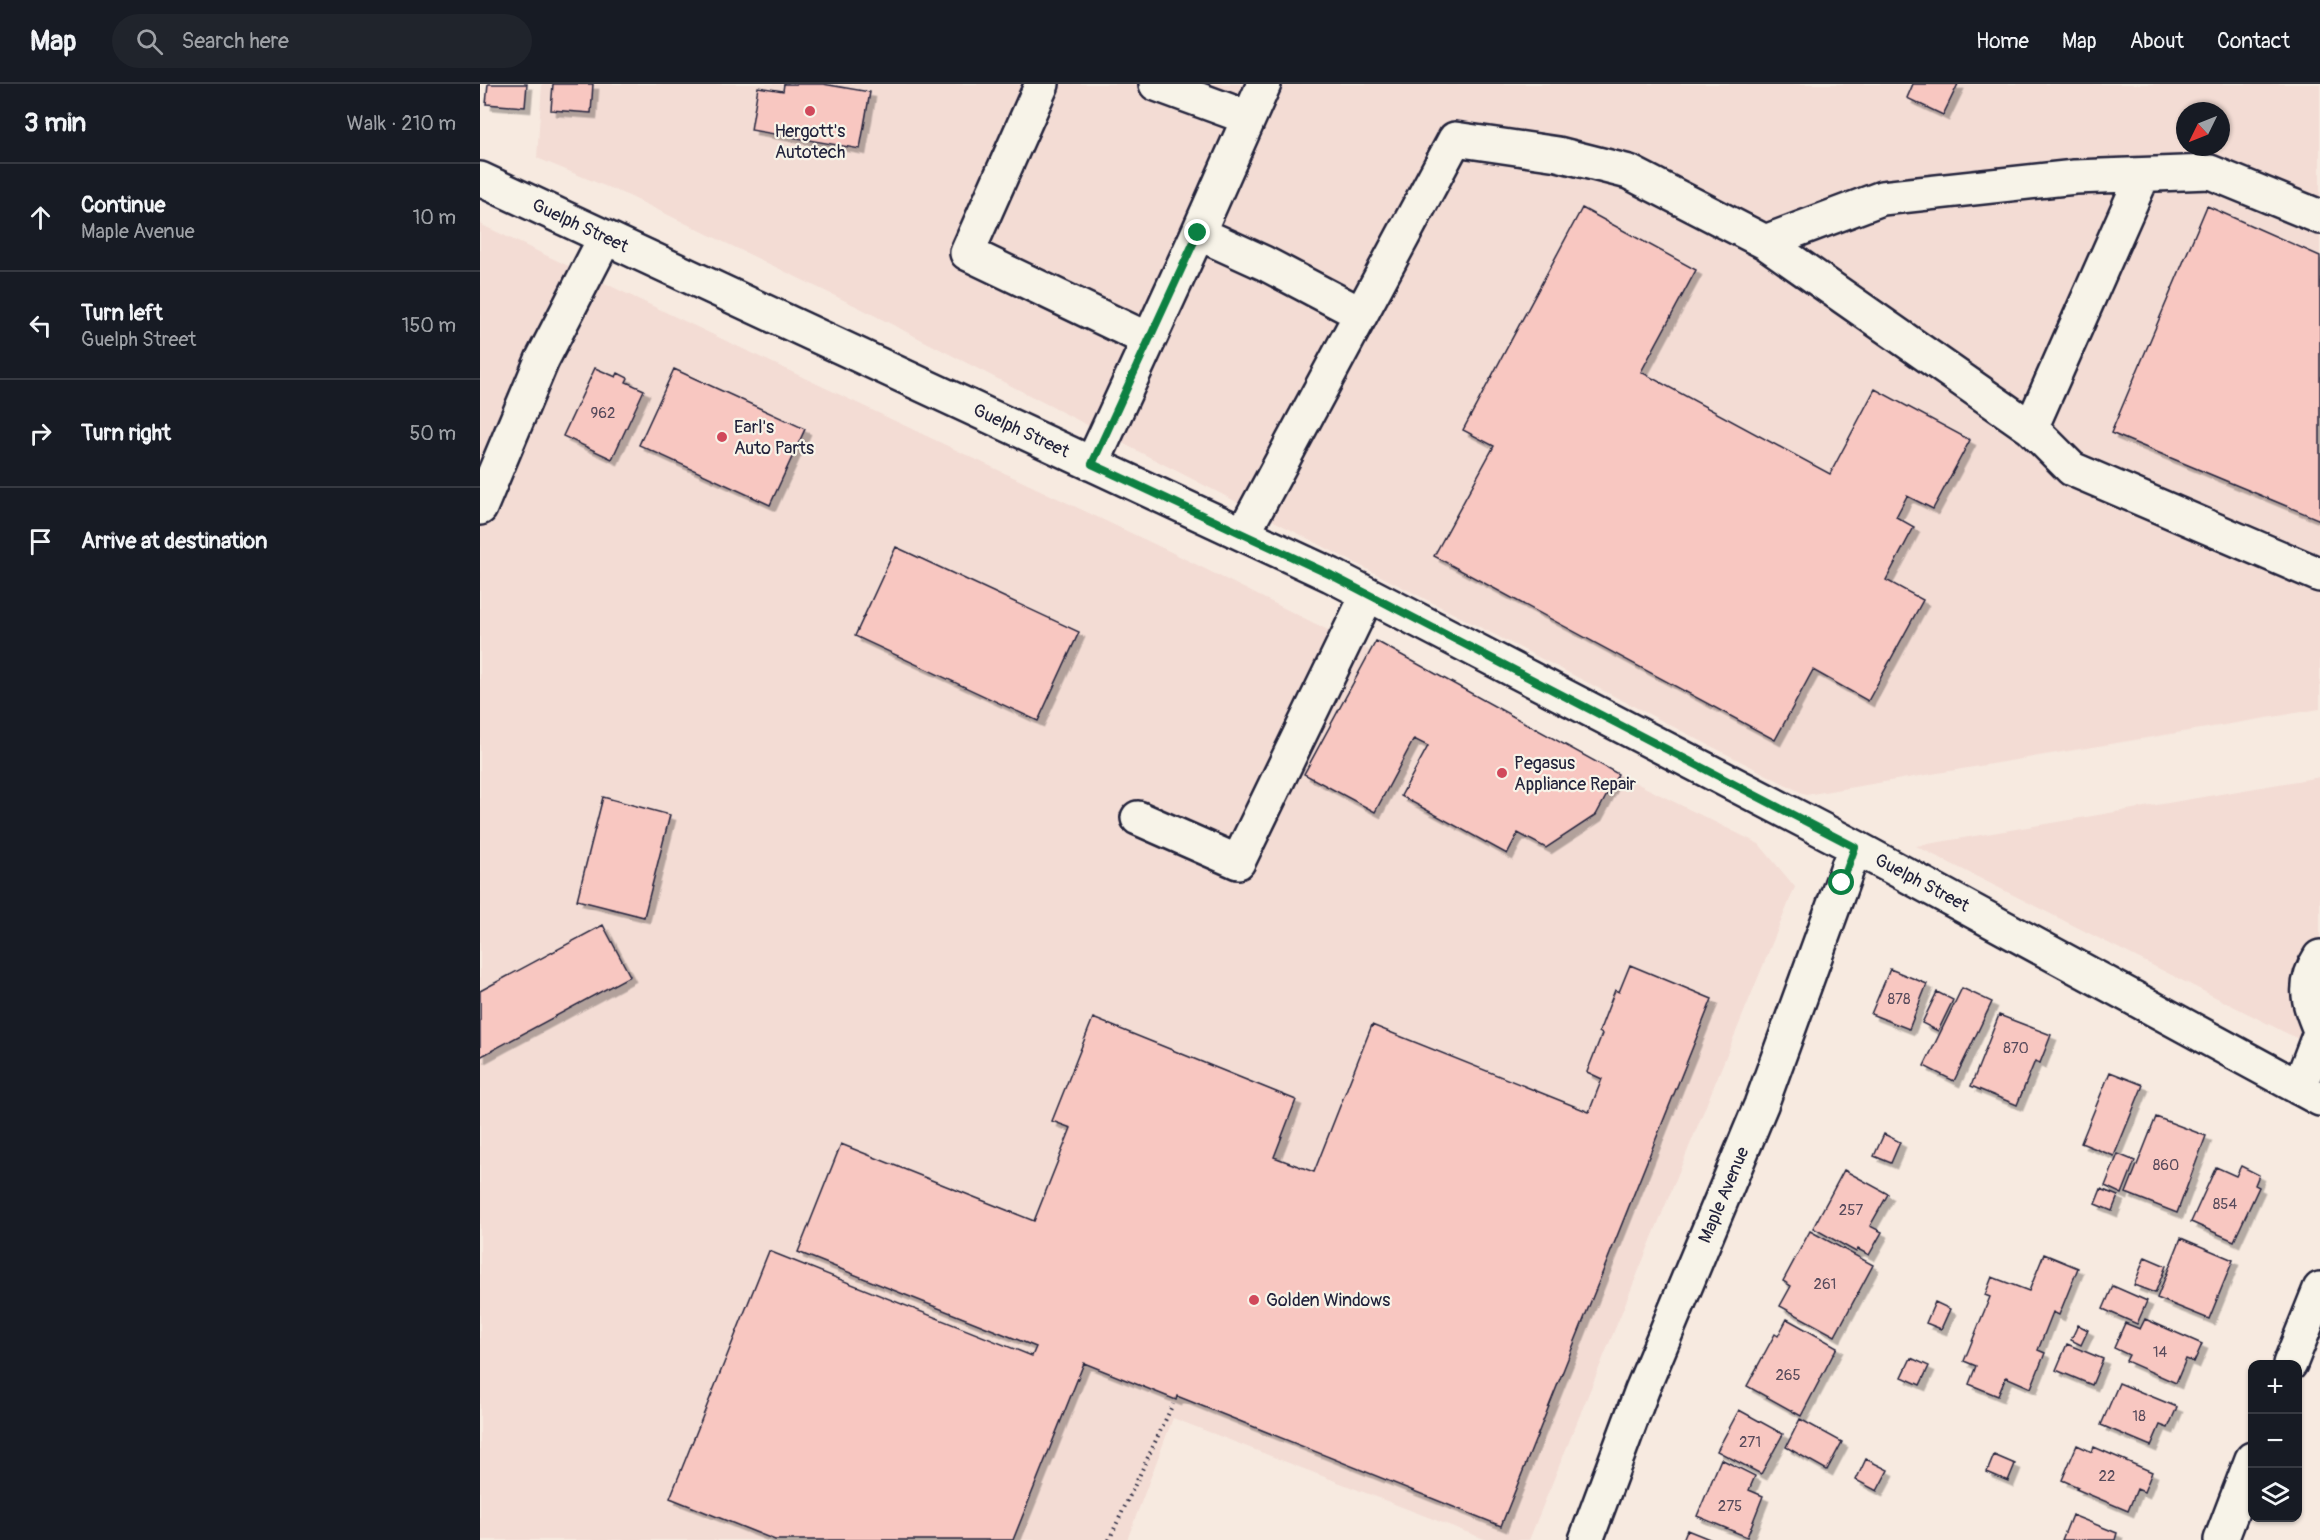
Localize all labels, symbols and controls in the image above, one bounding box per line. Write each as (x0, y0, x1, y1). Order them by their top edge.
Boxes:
search box (112, 14, 532, 68)
text: Map (30, 24, 76, 59)
icon: search (133, 25, 166, 58)
text: Search here (181, 27, 289, 55)
text: Home (1976, 28, 2029, 55)
text: Map (2062, 28, 2097, 55)
text: About (2130, 28, 2184, 55)
text: Contact (2217, 28, 2290, 55)
north arrow (2176, 102, 2230, 156)
marker: Hergott's Autotech (803, 104, 817, 118)
text: 3 min (24, 107, 86, 139)
text: Walk · 210 m (347, 111, 456, 136)
place label: Hergott's Autotech (775, 120, 845, 164)
text: Continue (81, 191, 165, 219)
street label: Guelph Street (528, 194, 633, 259)
icon: ahead (24, 201, 57, 234)
text: 10 m (412, 205, 456, 230)
text: Maple Avenue (81, 219, 195, 244)
route end (1184, 219, 1210, 245)
text: Turn left (81, 299, 163, 327)
icon: left (24, 309, 57, 342)
text: 150 m (402, 313, 456, 338)
text: Guelph Street (81, 327, 196, 352)
street label: Guelph Street (969, 399, 1074, 464)
house number: 962 (591, 404, 615, 423)
place label: Earl's Auto Parts (734, 416, 814, 460)
icon: right (24, 417, 57, 450)
text: Turn right (81, 419, 171, 447)
text: 50 m (409, 421, 456, 446)
marker: Earl's Auto Parts (715, 430, 729, 444)
icon: arrive (24, 525, 57, 558)
text: Arrive at destination (81, 527, 267, 555)
place label: Pegasus Appliance Repair (1514, 752, 1636, 796)
marker: Pegasus Appliance Repair (1495, 766, 1509, 780)
street label: Guelph Street (1871, 848, 1974, 918)
route start (1828, 869, 1854, 895)
house number: 878 (1887, 990, 1911, 1009)
house number: 870 (2003, 1039, 2029, 1058)
street label: Maple Avenue (1693, 1143, 1755, 1247)
house number: 860 (2153, 1156, 2179, 1175)
house number: 854 (2213, 1195, 2237, 1214)
house number: 257 (1839, 1201, 1863, 1220)
house number: 261 (1814, 1275, 1836, 1294)
place label: Golden Windows (1266, 1289, 1390, 1312)
marker: Golden Windows (1247, 1293, 1261, 1307)
house number: 14 (2153, 1343, 2168, 1362)
map controls (2248, 1360, 2302, 1522)
button: + (2248, 1360, 2302, 1414)
house number: 265 (1775, 1366, 1801, 1385)
house number: 18 (2132, 1407, 2146, 1426)
button: − (2248, 1414, 2302, 1468)
house number: 271 (1739, 1433, 1761, 1452)
house number: 22 (2099, 1467, 2115, 1486)
button: layers (2248, 1468, 2302, 1522)
house number: 275 (1718, 1497, 1742, 1516)

